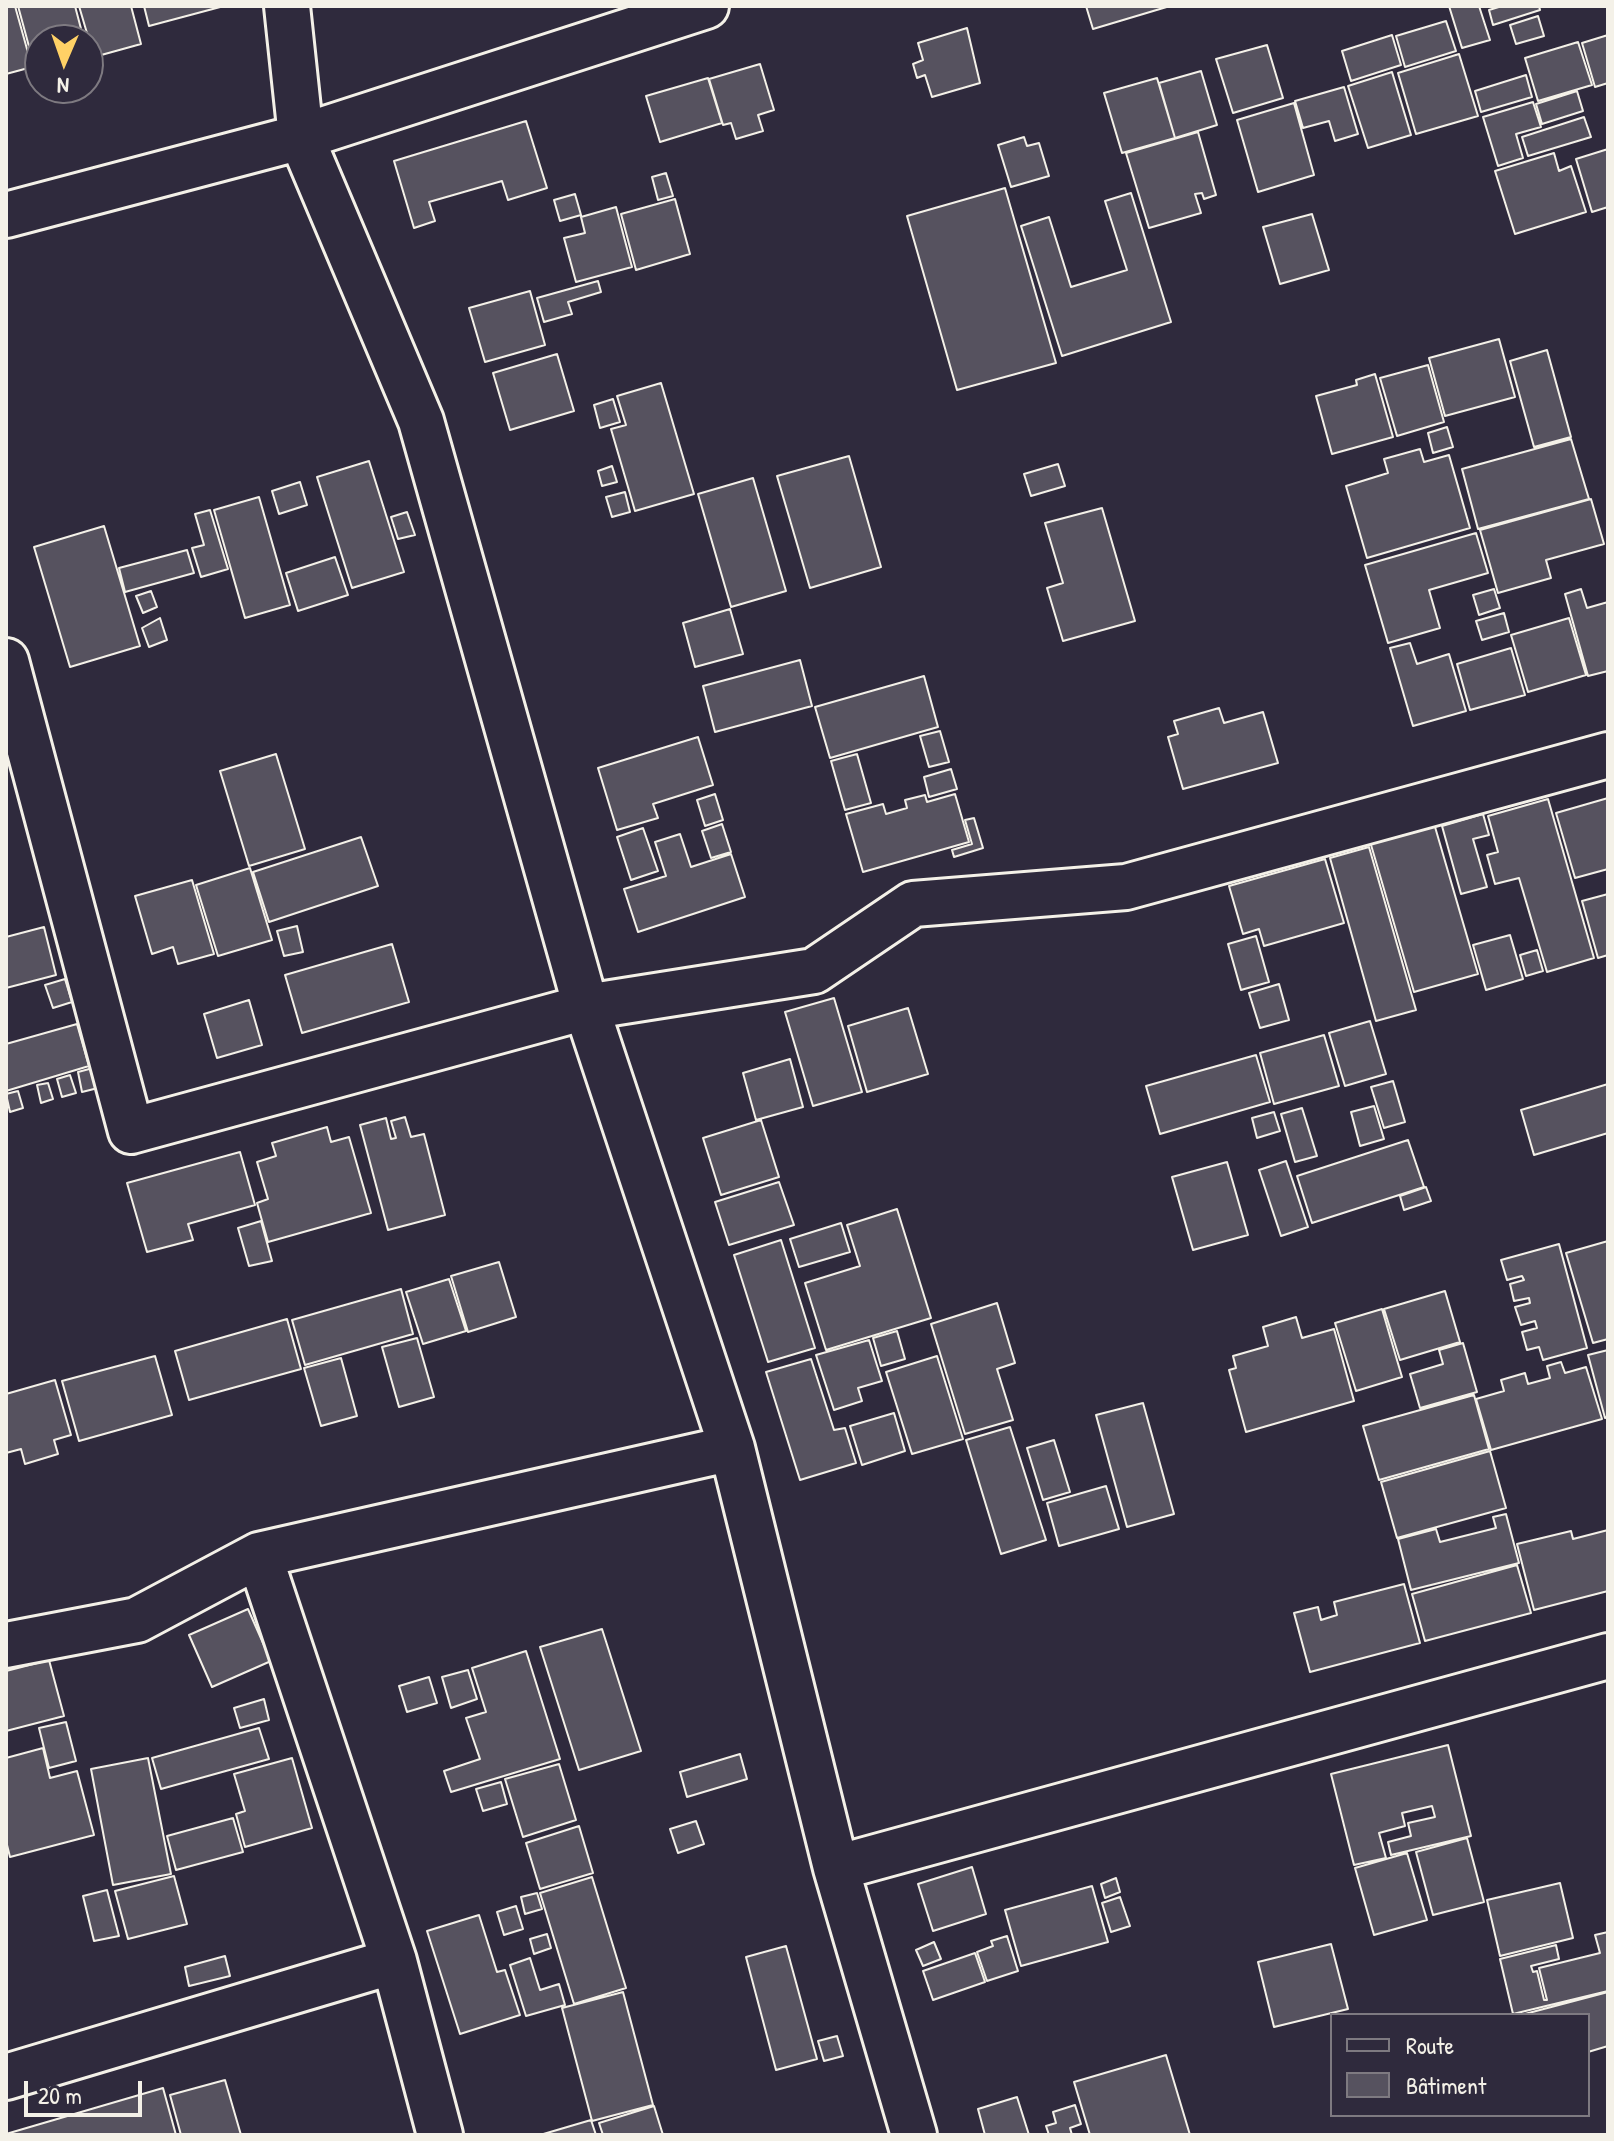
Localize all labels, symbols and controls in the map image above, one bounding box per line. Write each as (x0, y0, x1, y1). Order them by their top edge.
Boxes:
north arrow (24, 24, 104, 104)
text: N (57, 71, 70, 101)
legend (1330, 2013, 1590, 2117)
text: Route (1406, 2029, 1454, 2061)
scale bar (28, 2065, 146, 2115)
text: Bâtiment (1406, 2069, 1486, 2101)
text: 20 m (38, 2079, 82, 2111)

